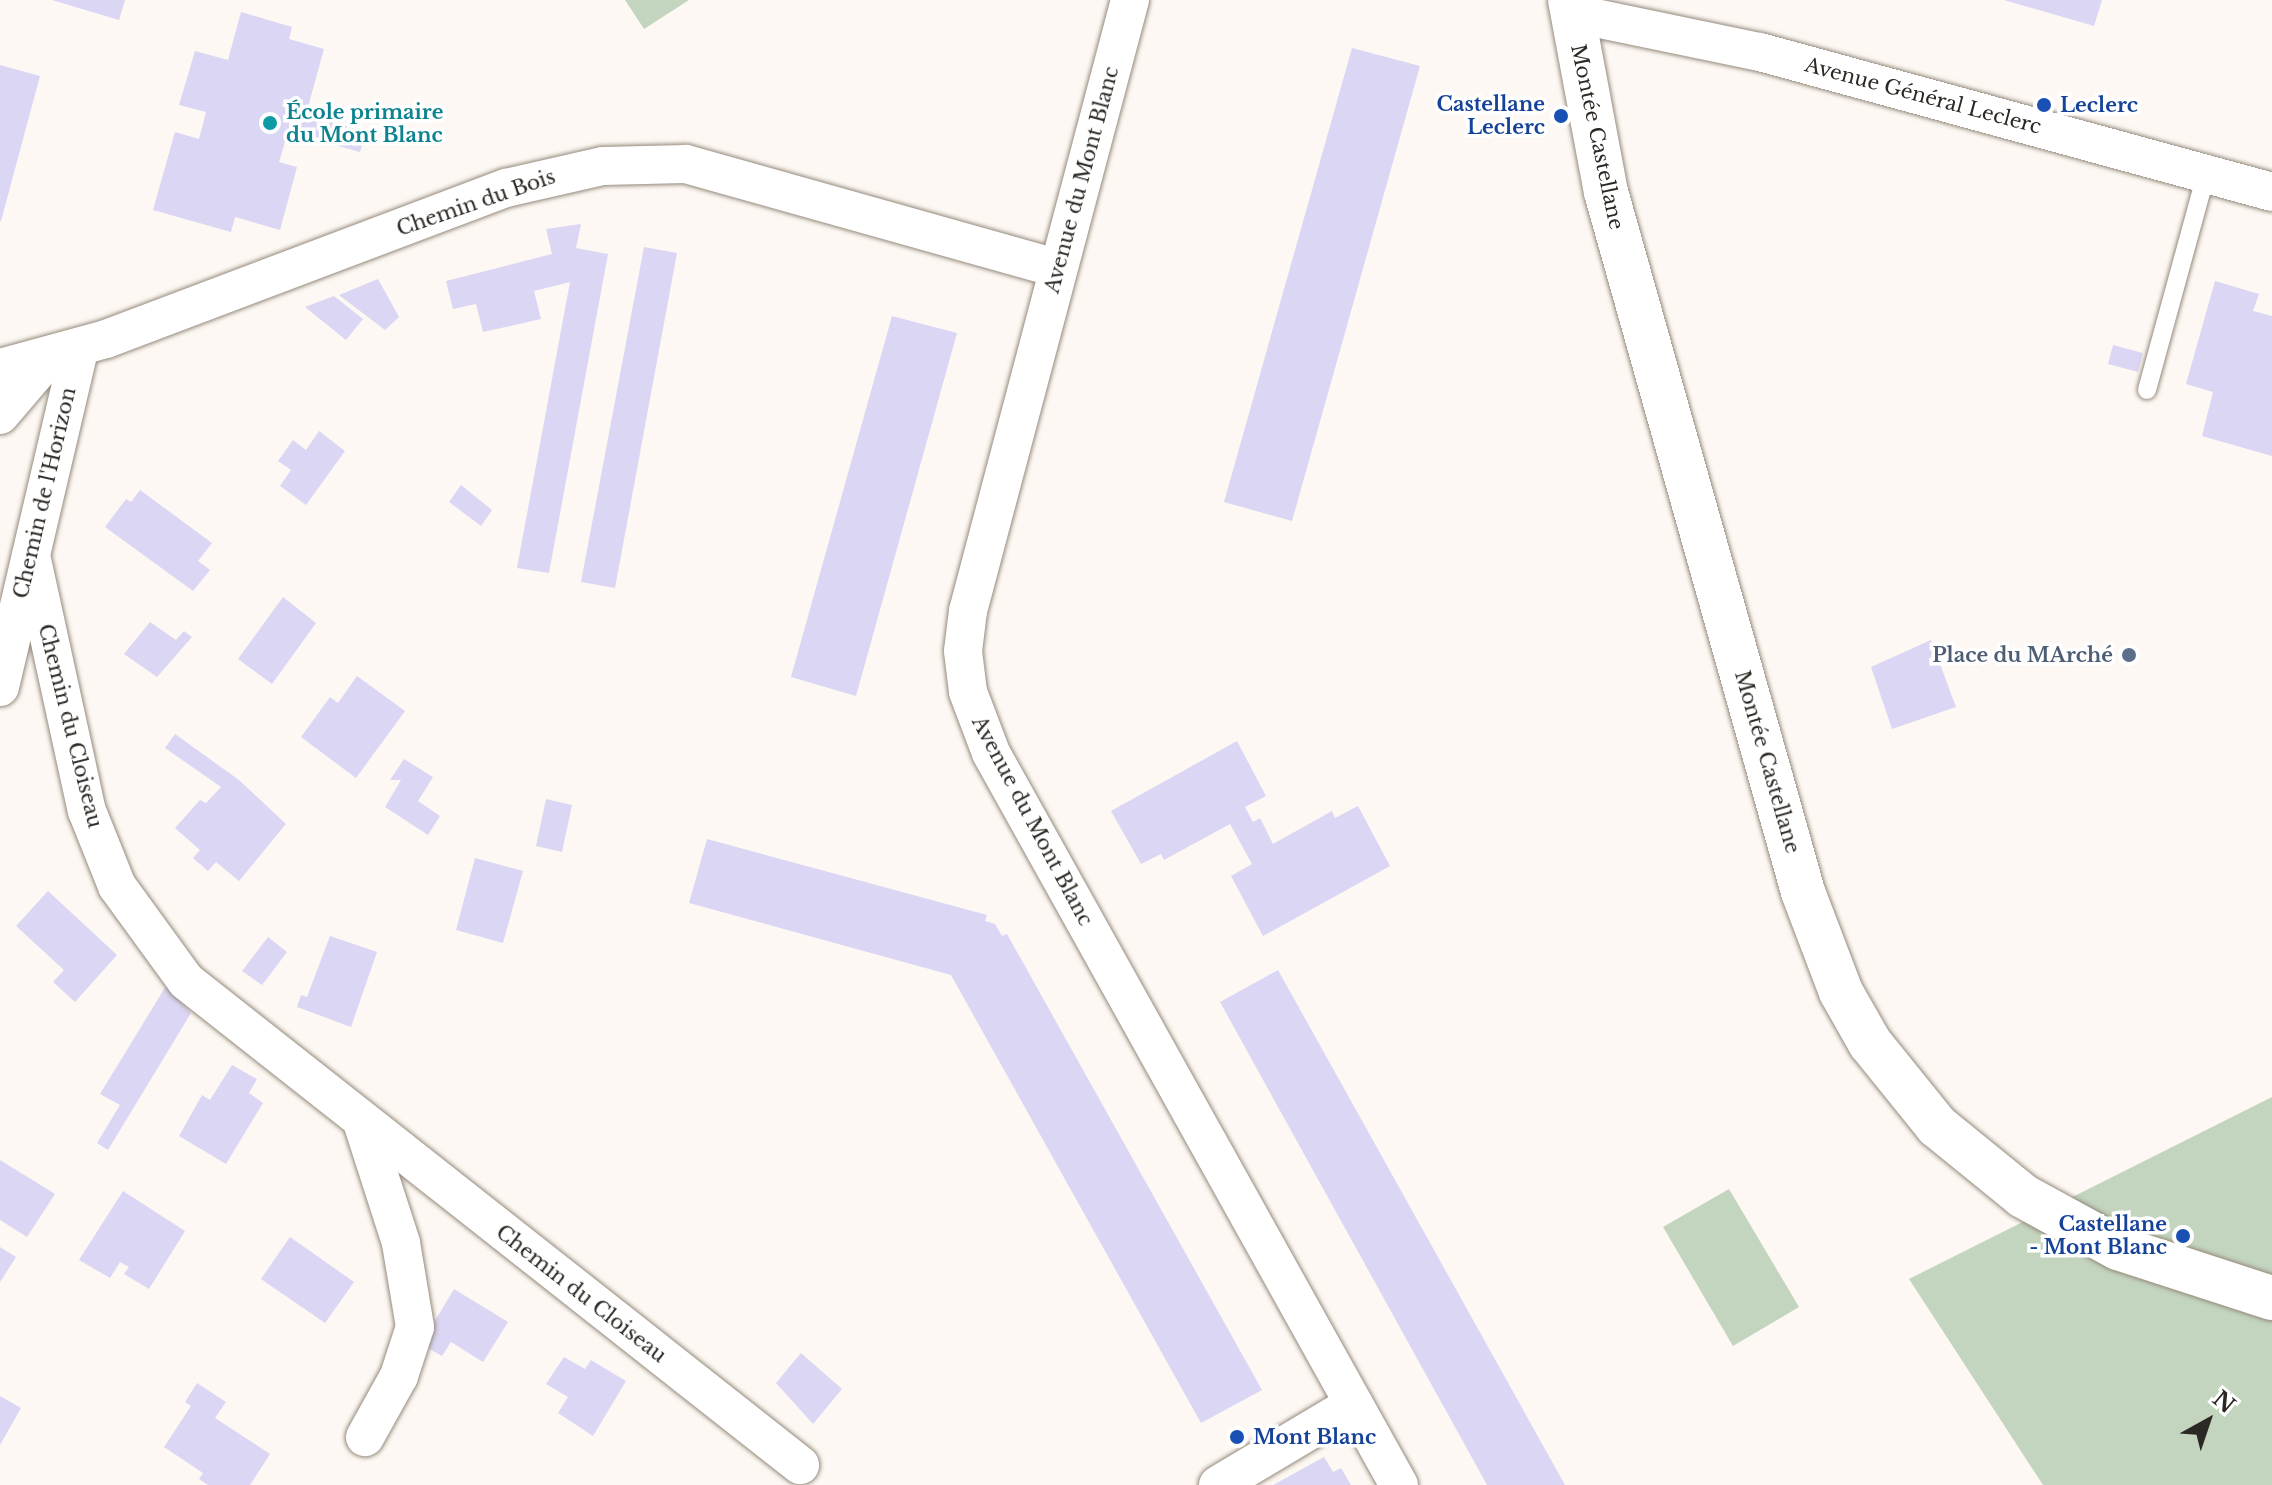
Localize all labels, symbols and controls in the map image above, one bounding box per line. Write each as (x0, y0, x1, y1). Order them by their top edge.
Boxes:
street label: Montée Castellane (1566, 42, 1628, 232)
street label: Avenue Général Leclerc (1802, 53, 2044, 139)
street label: Avenue du Mont Blanc (1040, 64, 1124, 296)
place label: Castellane Leclerc (1436, 92, 1545, 139)
place label: Leclerc (2060, 93, 2138, 117)
marker: Leclerc (2035, 96, 2053, 114)
place label: École primaire du Mont Blanc (286, 100, 443, 147)
marker: Castellane Leclerc (1552, 107, 1570, 125)
marker: École primaire du Mont Blanc (261, 114, 279, 132)
street label: Chemin du Bois (394, 165, 558, 241)
street label: Chemin de l'Horizon (9, 385, 81, 601)
street label: Chemin du Cloiseau (33, 622, 107, 830)
place label: Place du MArché (1932, 643, 2113, 667)
marker: Place du MArché (2120, 646, 2138, 664)
street label: Montée Castellane (1729, 668, 1805, 856)
street label: Avenue du Mont Blanc (967, 712, 1097, 930)
place label: Castellane - Mont Blanc (2029, 1212, 2167, 1259)
street label: Chemin du Cloiseau (491, 1220, 671, 1368)
marker: Castellane - Mont Blanc (2174, 1227, 2192, 1245)
north arrow (2168, 1381, 2248, 1461)
text: N (2207, 1385, 2240, 1419)
place label: Mont Blanc (1253, 1425, 1376, 1449)
marker: Mont Blanc (1228, 1428, 1246, 1446)

